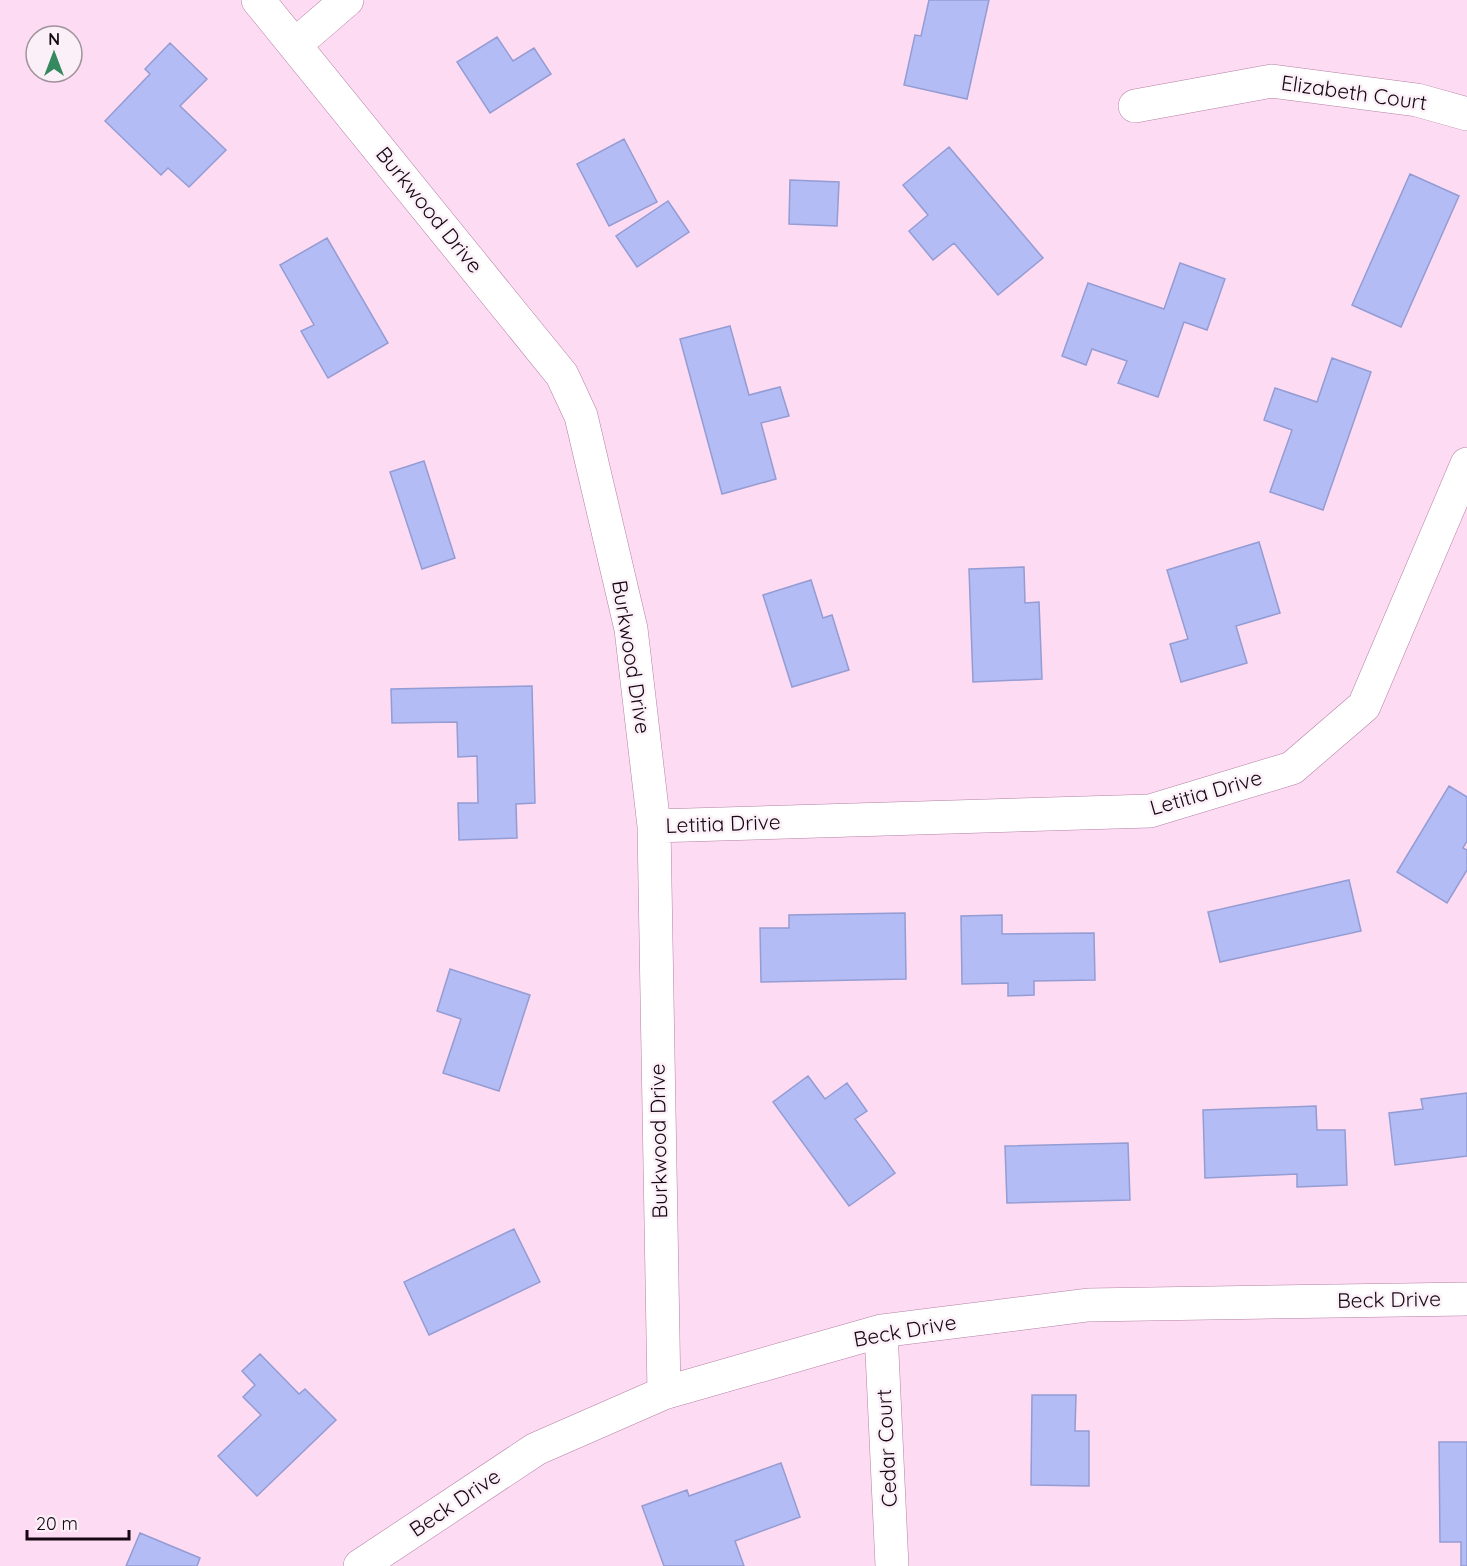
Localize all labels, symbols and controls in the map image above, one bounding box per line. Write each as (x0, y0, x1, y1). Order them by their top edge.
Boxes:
north arrow (24, 24, 84, 84)
text: N (48, 29, 60, 49)
street label: Elizabeth Court (1280, 69, 1429, 115)
street label: Burkwood Drive (371, 141, 489, 278)
street label: Burkwood Drive (607, 578, 657, 735)
street label: Letitia Drive (1147, 764, 1265, 820)
street label: Letitia Drive (665, 808, 781, 838)
street label: Burkwood Drive (644, 1063, 672, 1219)
street label: Beck Drive (1337, 1285, 1441, 1313)
street label: Beck Drive (851, 1308, 958, 1352)
street label: Cedar Court (870, 1388, 902, 1508)
street label: Beck Drive (404, 1462, 505, 1542)
scale bar (27, 1503, 129, 1541)
text: 20 m (36, 1512, 78, 1535)

